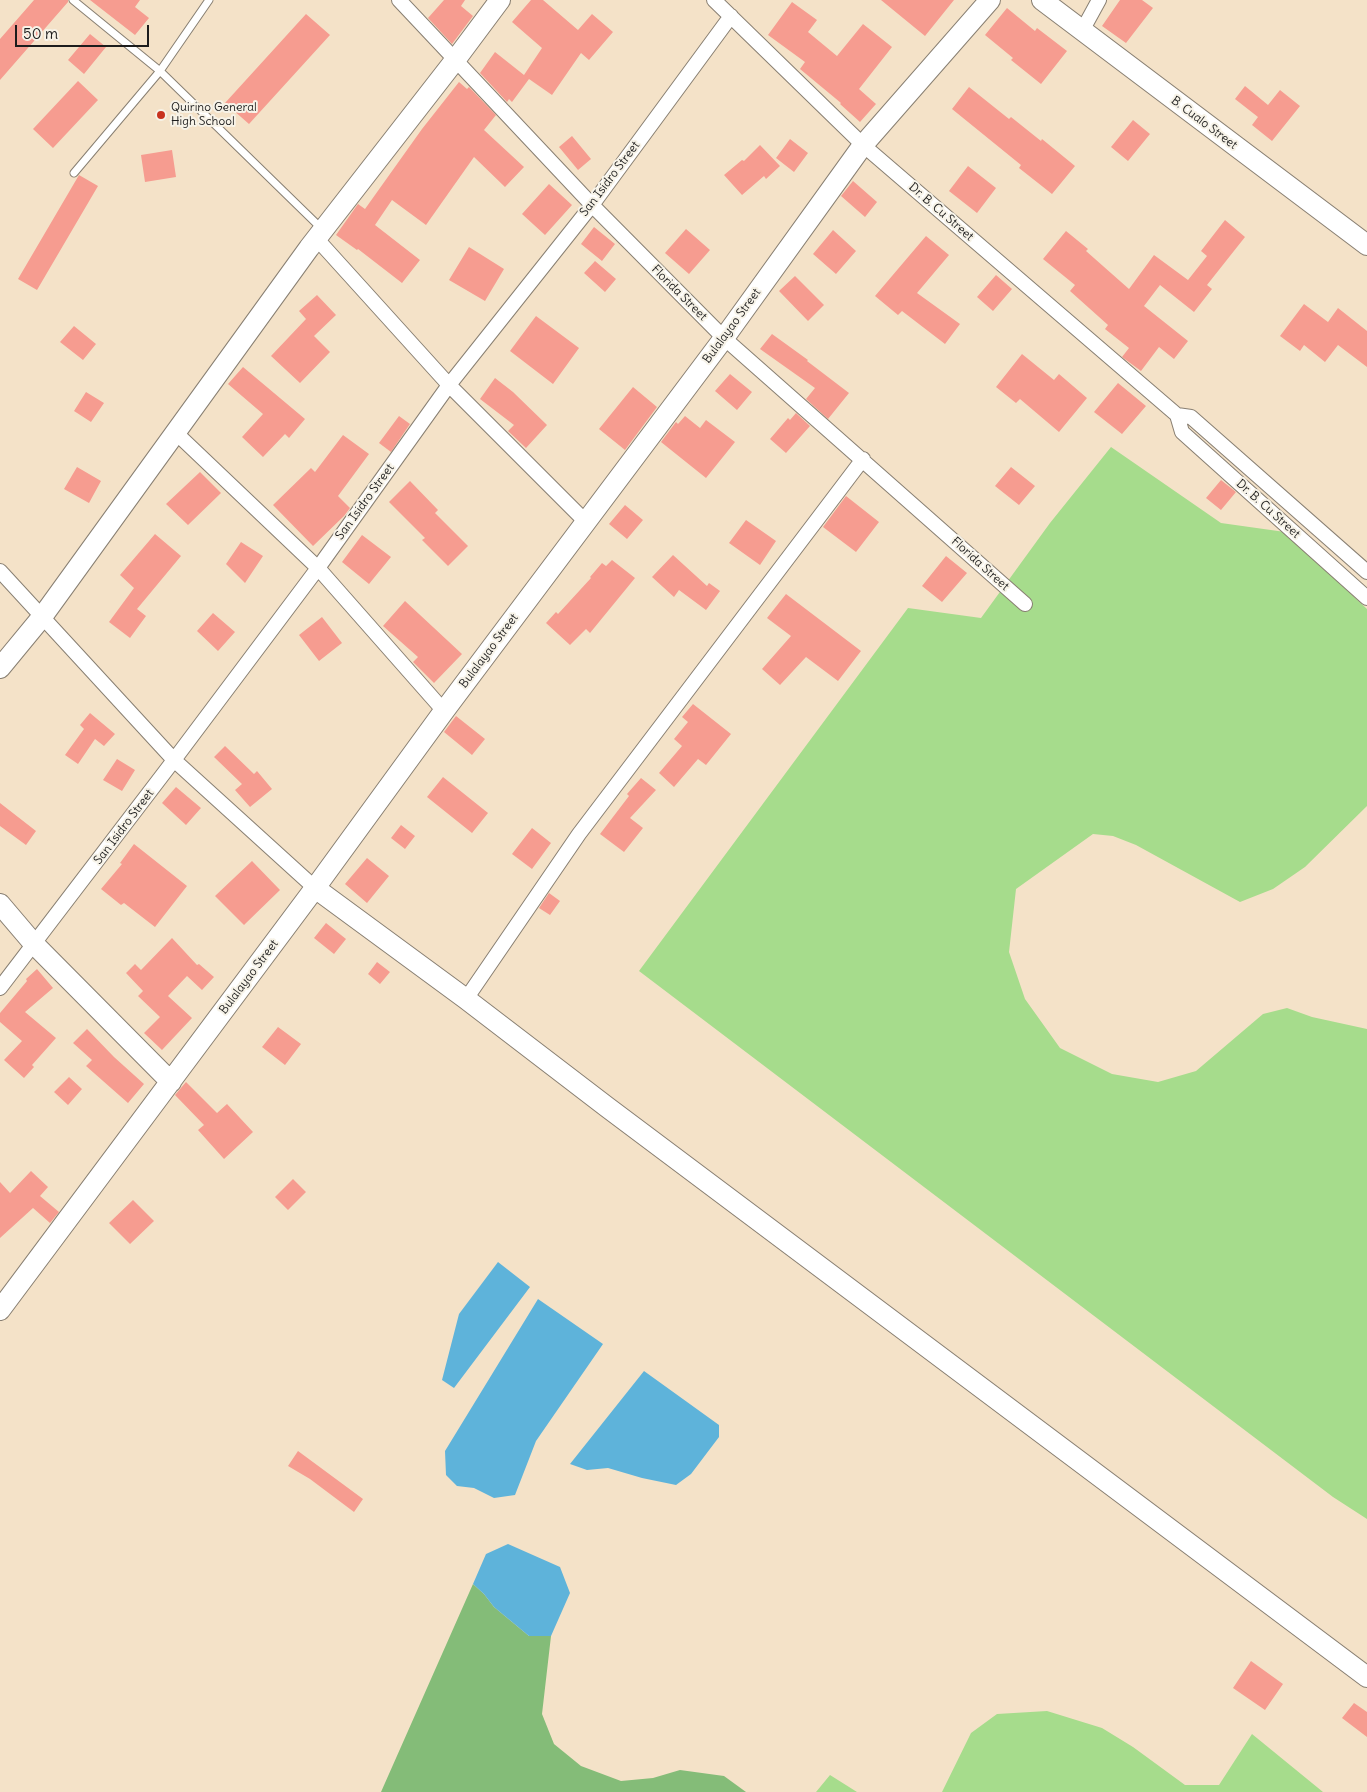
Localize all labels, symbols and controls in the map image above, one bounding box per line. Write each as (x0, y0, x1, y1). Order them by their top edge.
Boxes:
scale bar (18, 15, 151, 47)
text: 50 m (23, 24, 58, 43)
street label: B. Cualo Street (1168, 93, 1240, 153)
place label: Quirino General High School (171, 101, 257, 129)
marker: Quirino General High School (155, 109, 167, 121)
street label: San Isidro Street (577, 139, 643, 219)
street label: Dr. B. Cu Street (906, 180, 976, 244)
street label: Florida Street (648, 262, 710, 324)
street label: Bulalayao Street (700, 286, 764, 366)
street label: San Isidro Street (333, 461, 397, 543)
street label: Dr. B. Cu Street (1233, 477, 1303, 541)
street label: Florida Street (948, 534, 1012, 594)
street label: Bulalayao Street (456, 611, 522, 691)
street label: San Isidro Street (91, 787, 157, 867)
street label: Bulalayao Street (216, 937, 282, 1017)

